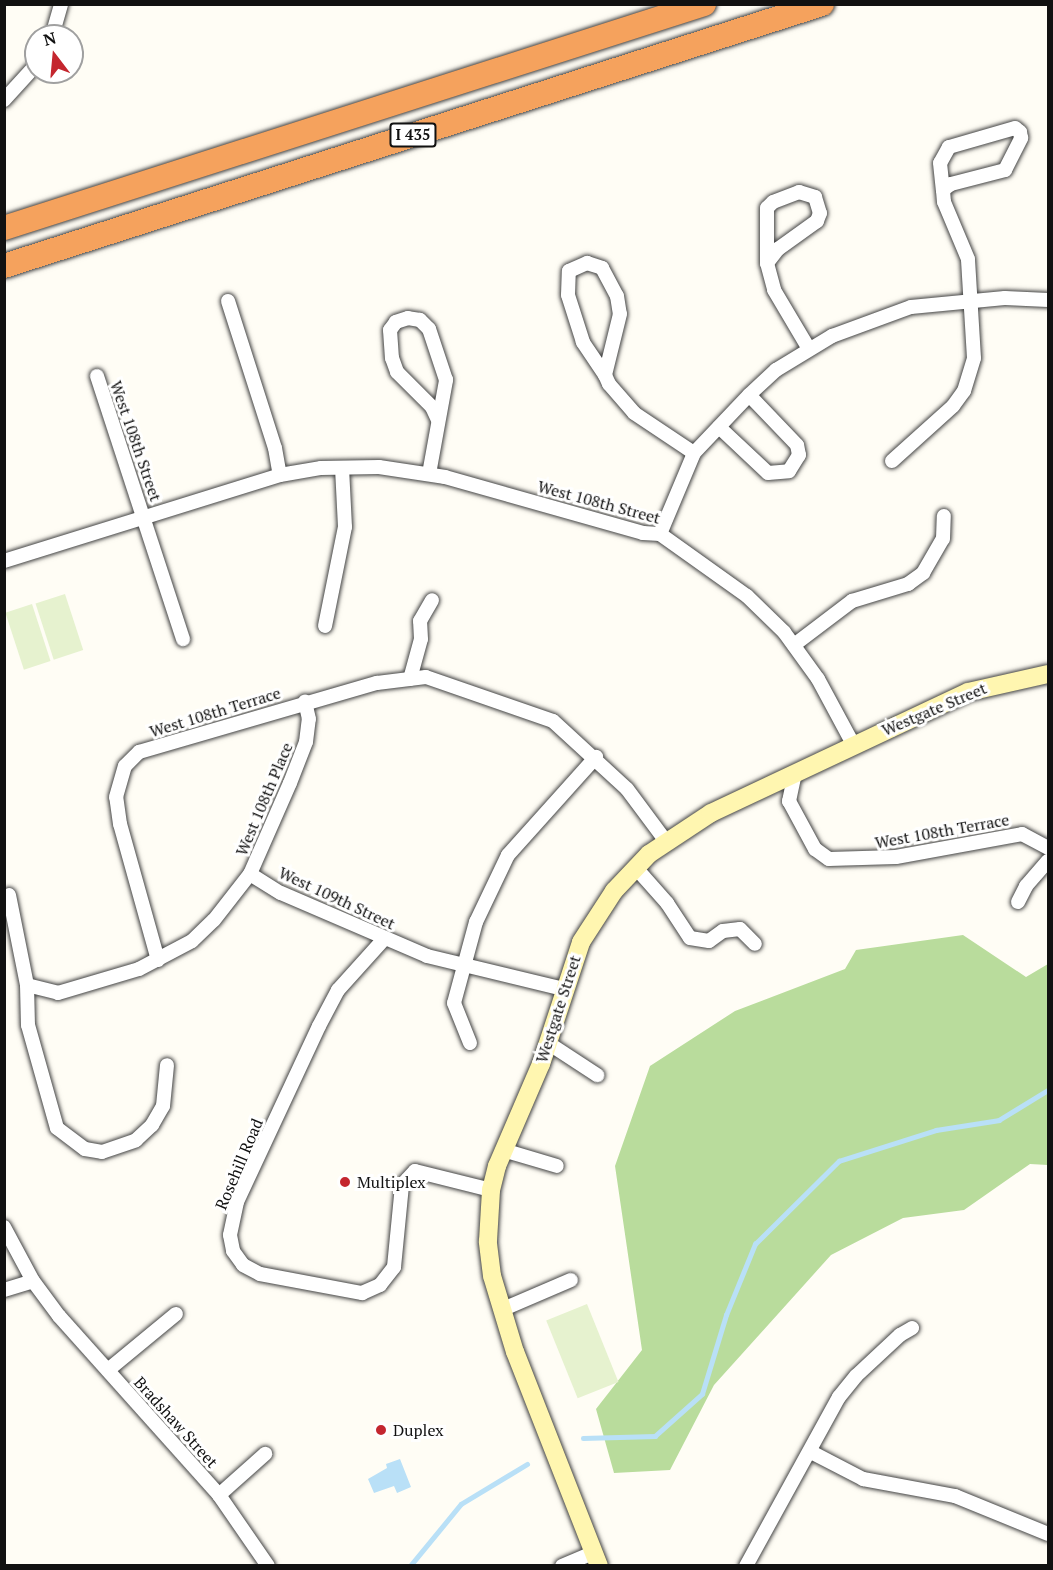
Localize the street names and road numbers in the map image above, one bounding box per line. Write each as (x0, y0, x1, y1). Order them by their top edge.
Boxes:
road number: I 435 (389, 123, 437, 147)
street label: West 108th Street (106, 378, 166, 504)
street label: West 108th Street (536, 476, 662, 528)
street label: Westgate Street (879, 678, 989, 740)
street label: West 108th Terrace (147, 683, 283, 741)
street label: West 108th Place (231, 739, 297, 859)
street label: West 108th Terrace (873, 810, 1011, 852)
street label: West 109th Street (276, 863, 398, 933)
street label: Westgate Street (532, 953, 584, 1065)
street label: Rosehill Road (211, 1116, 267, 1212)
street label: Bradshaw Street (130, 1373, 222, 1471)

